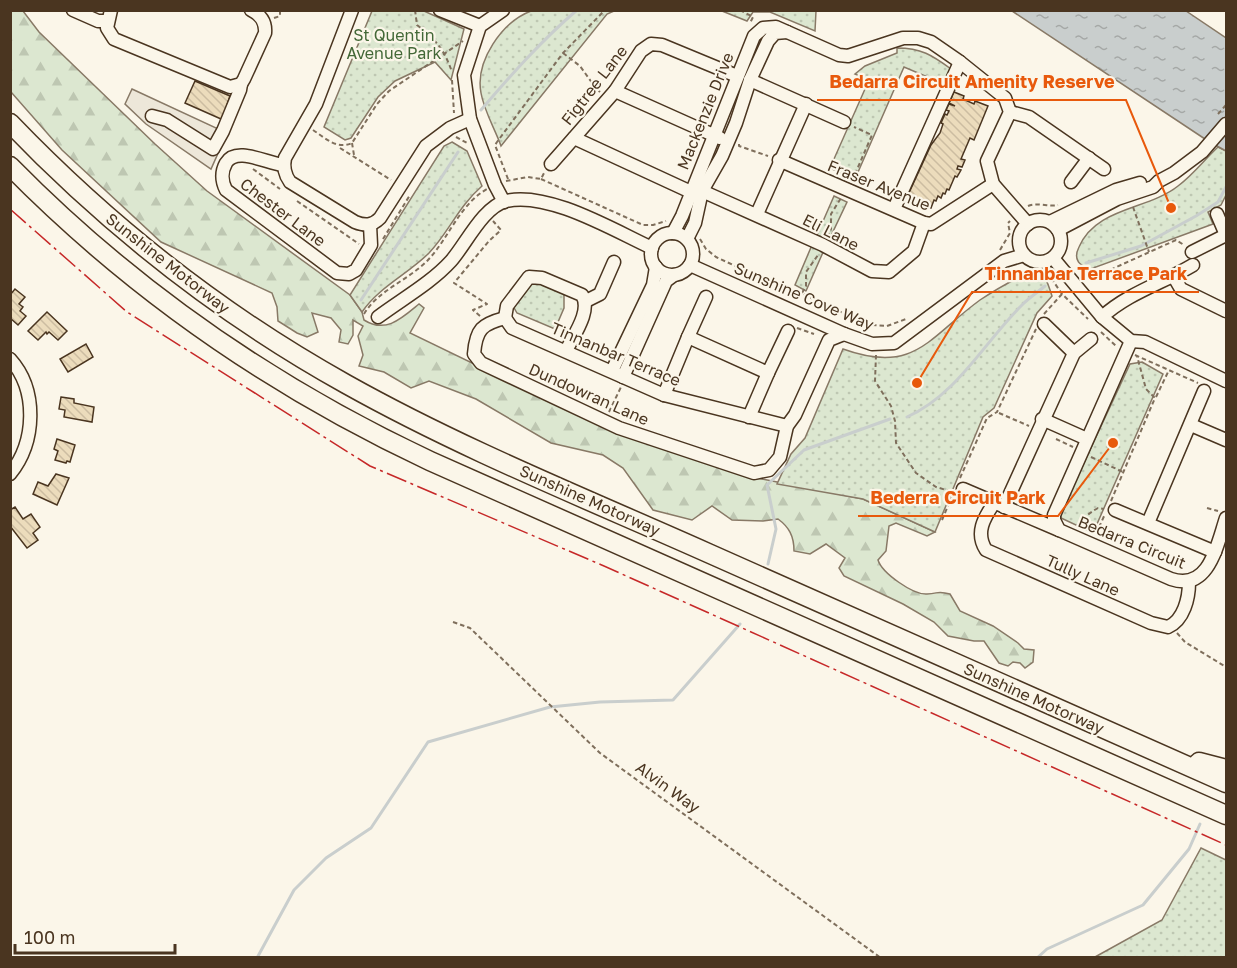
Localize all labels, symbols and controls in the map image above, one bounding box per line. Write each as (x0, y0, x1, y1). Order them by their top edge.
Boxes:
park label: St Quentin Avenue Park (346, 25, 442, 63)
street label: Figtree Lane (557, 41, 631, 129)
street label: Mackenzie Drive (672, 49, 738, 173)
callout: Bedarra Circuit Amenity Reserve (817, 64, 1126, 100)
text: Bedarra Circuit Amenity Reserve (829, 70, 1115, 92)
street label: Fraser Avenue (825, 155, 933, 215)
street label: Chester Lane (236, 173, 330, 251)
street label: Sunshine Motorway (102, 208, 234, 318)
street label: Eli Lane (799, 209, 863, 255)
callout: Tinnanbar Terrace Park (972, 256, 1199, 292)
street label: Sunshine Cove Way (731, 257, 877, 335)
text: Tinnanbar Terrace Park (984, 262, 1188, 284)
street label: Tinnanbar Terrace (548, 318, 684, 390)
street label: Dundowran Lane (526, 359, 652, 429)
street label: Sunshine Motorway (517, 460, 663, 540)
callout: Bederra Circuit Park (858, 480, 1058, 516)
text: Bederra Circuit Park (870, 486, 1046, 508)
street label: Bedarra Circuit (1075, 511, 1189, 573)
street label: Tully Lane (1043, 550, 1123, 600)
street label: Sunshine Motorway (961, 658, 1107, 738)
street label: Alvin Way (632, 757, 704, 817)
scale bar (15, 917, 176, 955)
text: 100 m (24, 926, 75, 948)

